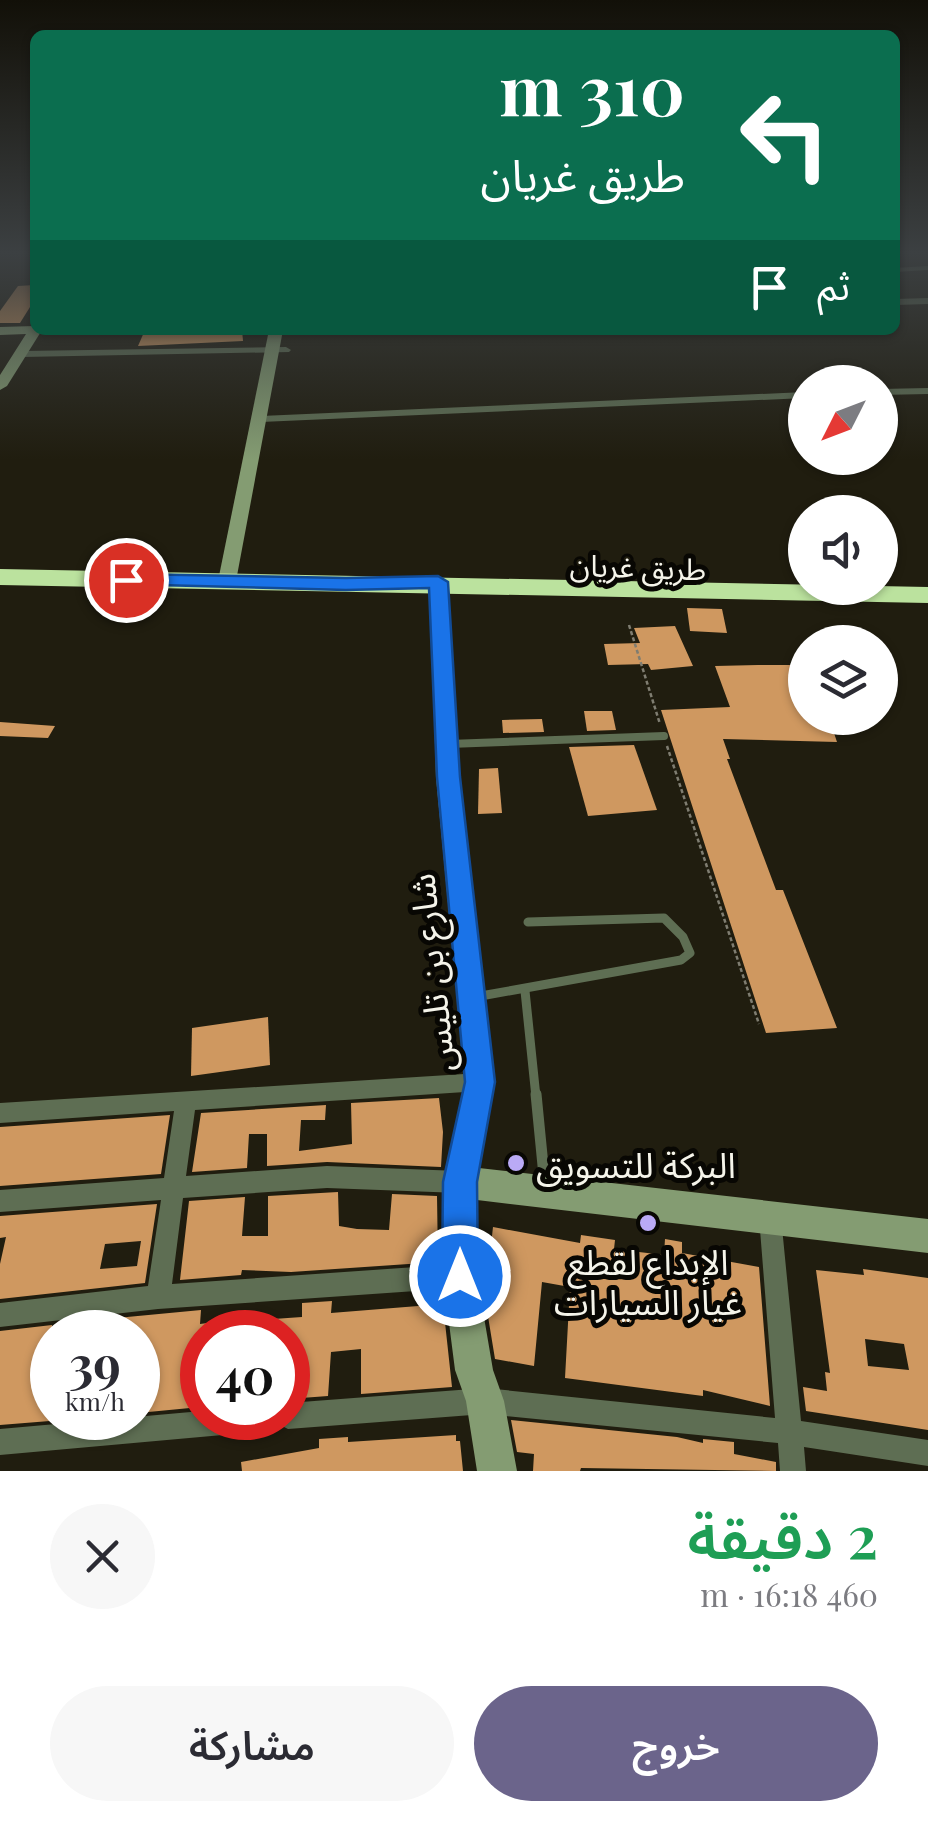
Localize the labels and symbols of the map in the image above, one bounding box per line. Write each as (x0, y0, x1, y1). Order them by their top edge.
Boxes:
north arrow (788, 365, 898, 475)
pin (84, 538, 169, 623)
street label: طريق غريان (569, 544, 707, 588)
street label: شارع بن تليس (396, 871, 469, 1074)
place label: البركة للتسويق (536, 1140, 736, 1187)
marker: البركة للتسويق (505, 1152, 527, 1174)
marker: الإبداع لقطع غيار السيارات (637, 1212, 659, 1234)
position arrow (408, 1224, 512, 1328)
place label: الإبداع لقطع غيار السيارات (554, 1237, 742, 1324)
speed limit sign: 40 (180, 1310, 310, 1440)

